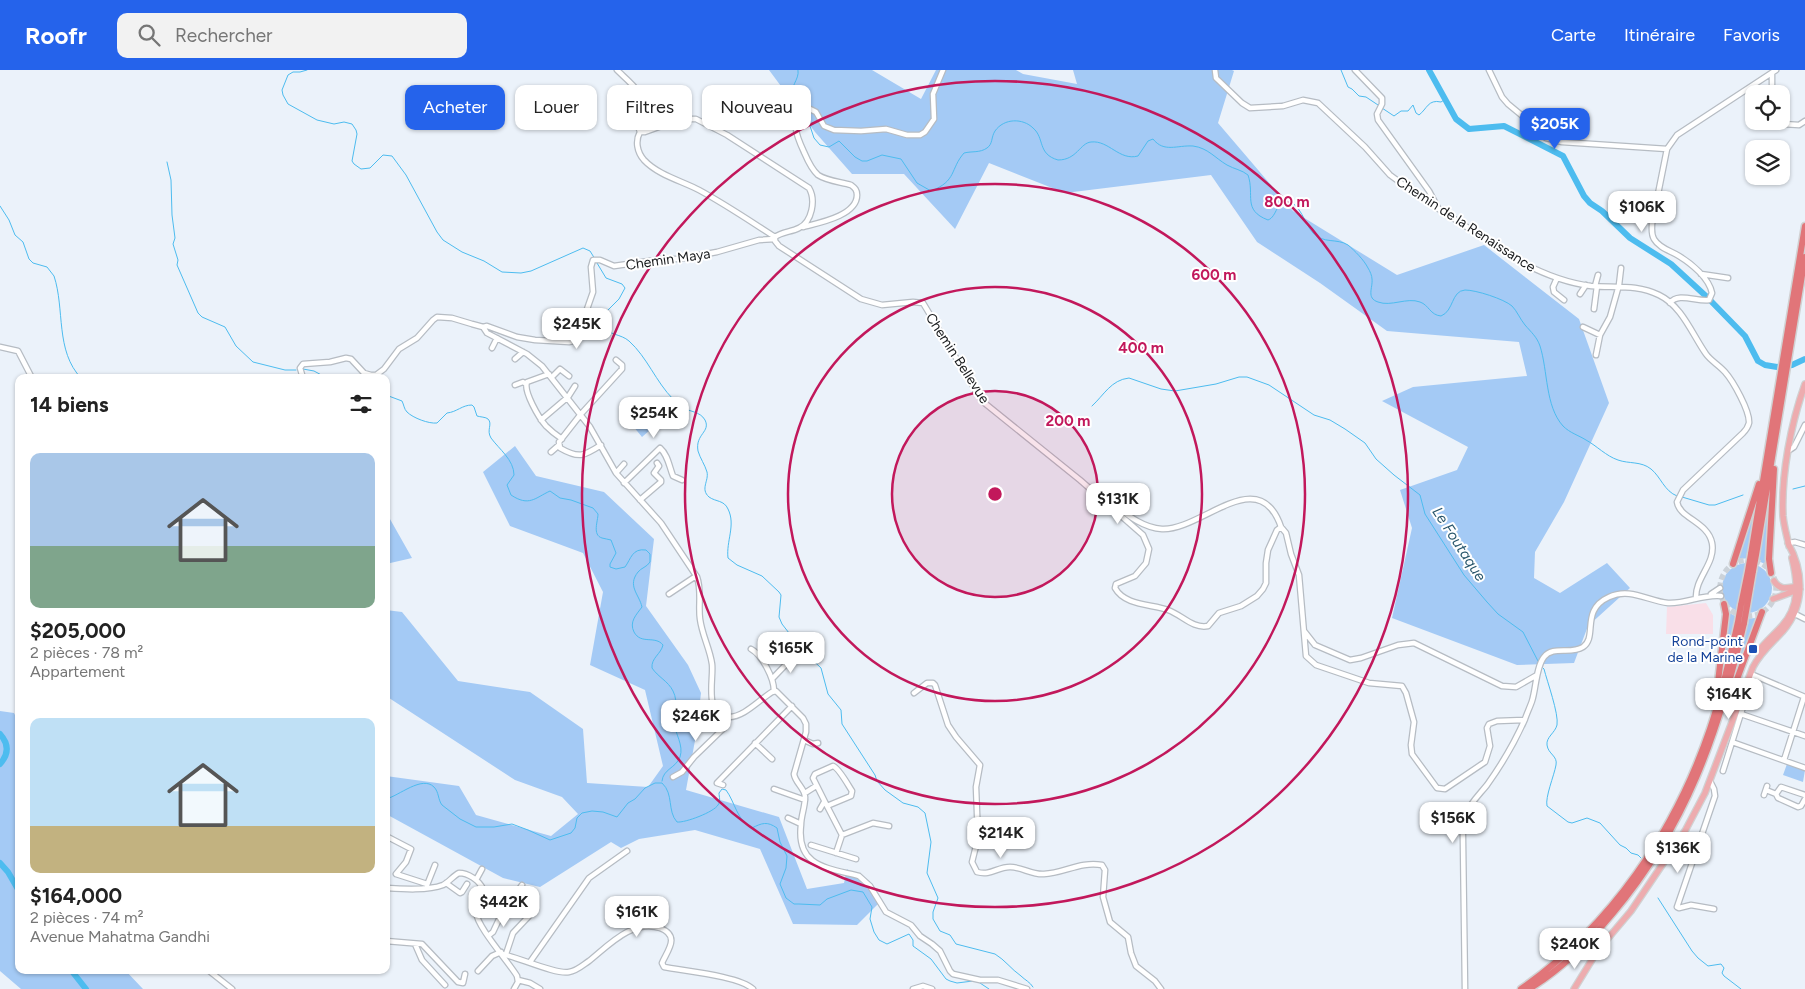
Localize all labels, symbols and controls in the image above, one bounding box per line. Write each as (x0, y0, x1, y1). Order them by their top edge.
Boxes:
search box (117, 13, 467, 58)
text: Roofr (25, 21, 87, 50)
icon: search (135, 21, 163, 49)
text: Rechercher (175, 24, 273, 47)
text: Carte (1551, 24, 1596, 46)
text: Itinéraire (1624, 24, 1695, 46)
text: Favoris (1723, 24, 1780, 46)
chip: Acheter (405, 85, 505, 130)
chip: Louer (515, 85, 597, 130)
chip: Filtres (607, 85, 692, 130)
chip: Nouveau (702, 85, 811, 130)
map controls (1745, 85, 1790, 185)
button: locate (1745, 85, 1790, 130)
pin: $205K (1520, 108, 1590, 150)
text: $205K (1531, 114, 1579, 133)
button: layers (1745, 140, 1790, 185)
street label: Chemin de la Renaissance (1393, 173, 1539, 276)
pin: $106K (1607, 190, 1677, 233)
text: 800 m (1264, 193, 1310, 211)
text: $106K (1619, 197, 1665, 216)
street label: Chemin Maya (625, 245, 711, 274)
text: 600 m (1192, 266, 1236, 284)
pin: $245K (542, 308, 612, 350)
street label: Chemin Bellevue (922, 310, 993, 407)
text: $245K (553, 314, 601, 333)
text: 400 m (1118, 339, 1164, 357)
icon: filters (347, 390, 375, 418)
text: 14 biens (30, 392, 109, 417)
pin: $254K (619, 396, 689, 439)
text: $254K (630, 403, 678, 422)
text: 200 m (1046, 412, 1090, 430)
pin: $131K (1083, 482, 1153, 525)
icon: home (158, 485, 248, 575)
centre of rings (986, 485, 1004, 503)
text: $131K (1097, 489, 1139, 508)
water label: Le Foutaque (1428, 504, 1490, 584)
text: $205,000 (30, 618, 126, 643)
pin: $165K (756, 632, 826, 674)
place label: Rond-point de la Marine (1668, 633, 1743, 666)
text: $165K (769, 638, 813, 657)
text: 2 pièces · 78 m² (30, 643, 143, 662)
marker: Rond-point de la Marine (1747, 643, 1759, 655)
text: Appartement (30, 662, 125, 681)
pin: $164K (1694, 678, 1764, 720)
text: $164K (1706, 684, 1752, 703)
pin: $246K (661, 700, 731, 742)
text: $246K (672, 706, 720, 725)
icon: home (158, 750, 248, 840)
pin: $156K (1418, 802, 1488, 844)
text: $156K (1431, 808, 1475, 827)
pin: $214K (966, 816, 1036, 859)
text: $214K (978, 823, 1024, 842)
pin: $136K (1643, 832, 1713, 874)
text: $136K (1656, 838, 1700, 857)
text: $164,000 (30, 883, 122, 908)
pin: $442K (469, 886, 539, 928)
text: $442K (479, 892, 529, 911)
pin: $161K (602, 896, 672, 938)
text: $161K (616, 902, 658, 921)
text: 2 pièces · 74 m² (30, 908, 144, 927)
text: Avenue Mahatma Gandhi (30, 927, 210, 946)
pin: $240K (1540, 928, 1610, 970)
text: $240K (1550, 934, 1600, 953)

